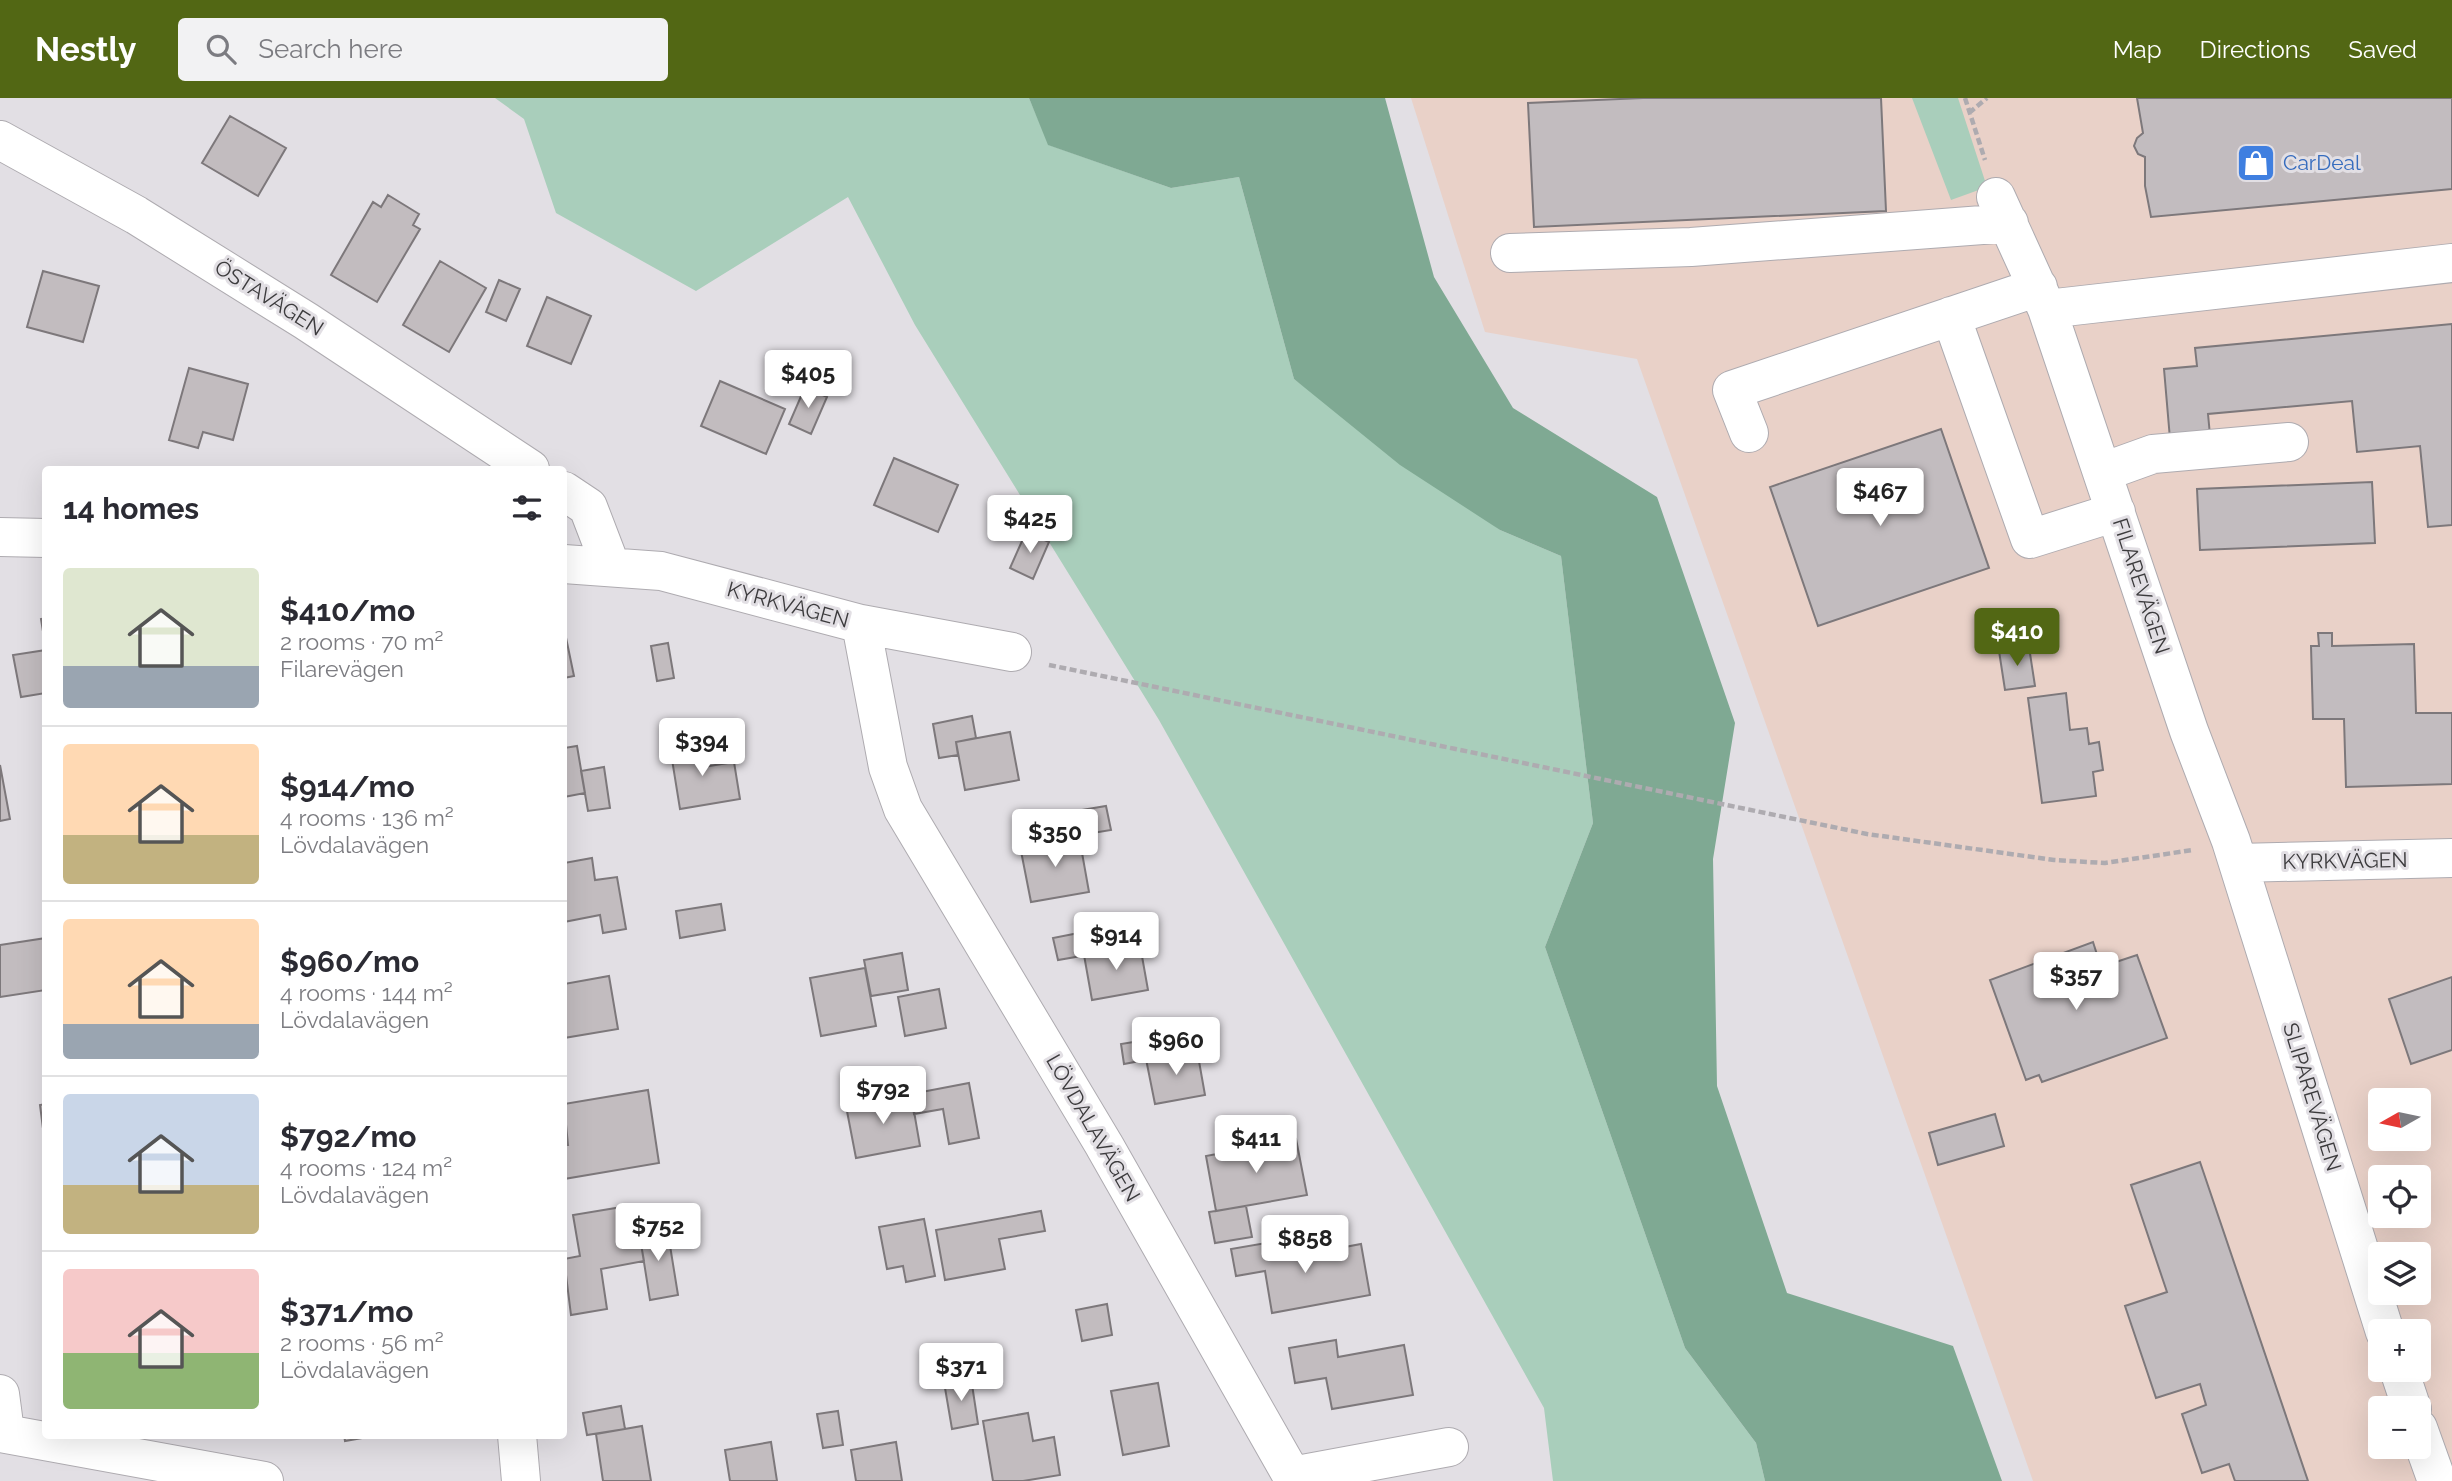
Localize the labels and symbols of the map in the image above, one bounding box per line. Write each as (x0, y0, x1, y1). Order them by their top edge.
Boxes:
shop icon: CarDeal (2235, 142, 2277, 184)
place label: CarDeal (2283, 150, 2361, 175)
street label: ÖSTAVÄGEN (210, 254, 328, 341)
pin: $405 (767, 350, 849, 410)
pin: $467 (1839, 468, 1921, 528)
pin: $425 (989, 496, 1071, 555)
street label: FILAREVÄGEN (2108, 515, 2175, 657)
street label: KYRKVÄGEN (724, 576, 852, 633)
pin: $410 (1976, 608, 2058, 668)
pin: $394 (661, 718, 743, 778)
pin: $350 (1014, 810, 1096, 869)
street label: KYRKVÄGEN (2282, 847, 2408, 874)
pin: $914 (1075, 912, 1157, 972)
pin: $357 (2035, 953, 2117, 1012)
pin: $960 (1135, 1018, 1217, 1077)
street label: SLIPAREVÄGEN (2278, 1020, 2347, 1174)
street label: LÖVDALAVÄGEN (1041, 1050, 1146, 1206)
pin: $792 (842, 1066, 924, 1126)
north arrow (2368, 1088, 2431, 1152)
pin: $411 (1215, 1116, 1297, 1175)
pin: $752 (617, 1204, 699, 1263)
pin: $858 (1264, 1216, 1346, 1275)
pin: $371 (920, 1344, 1002, 1403)

